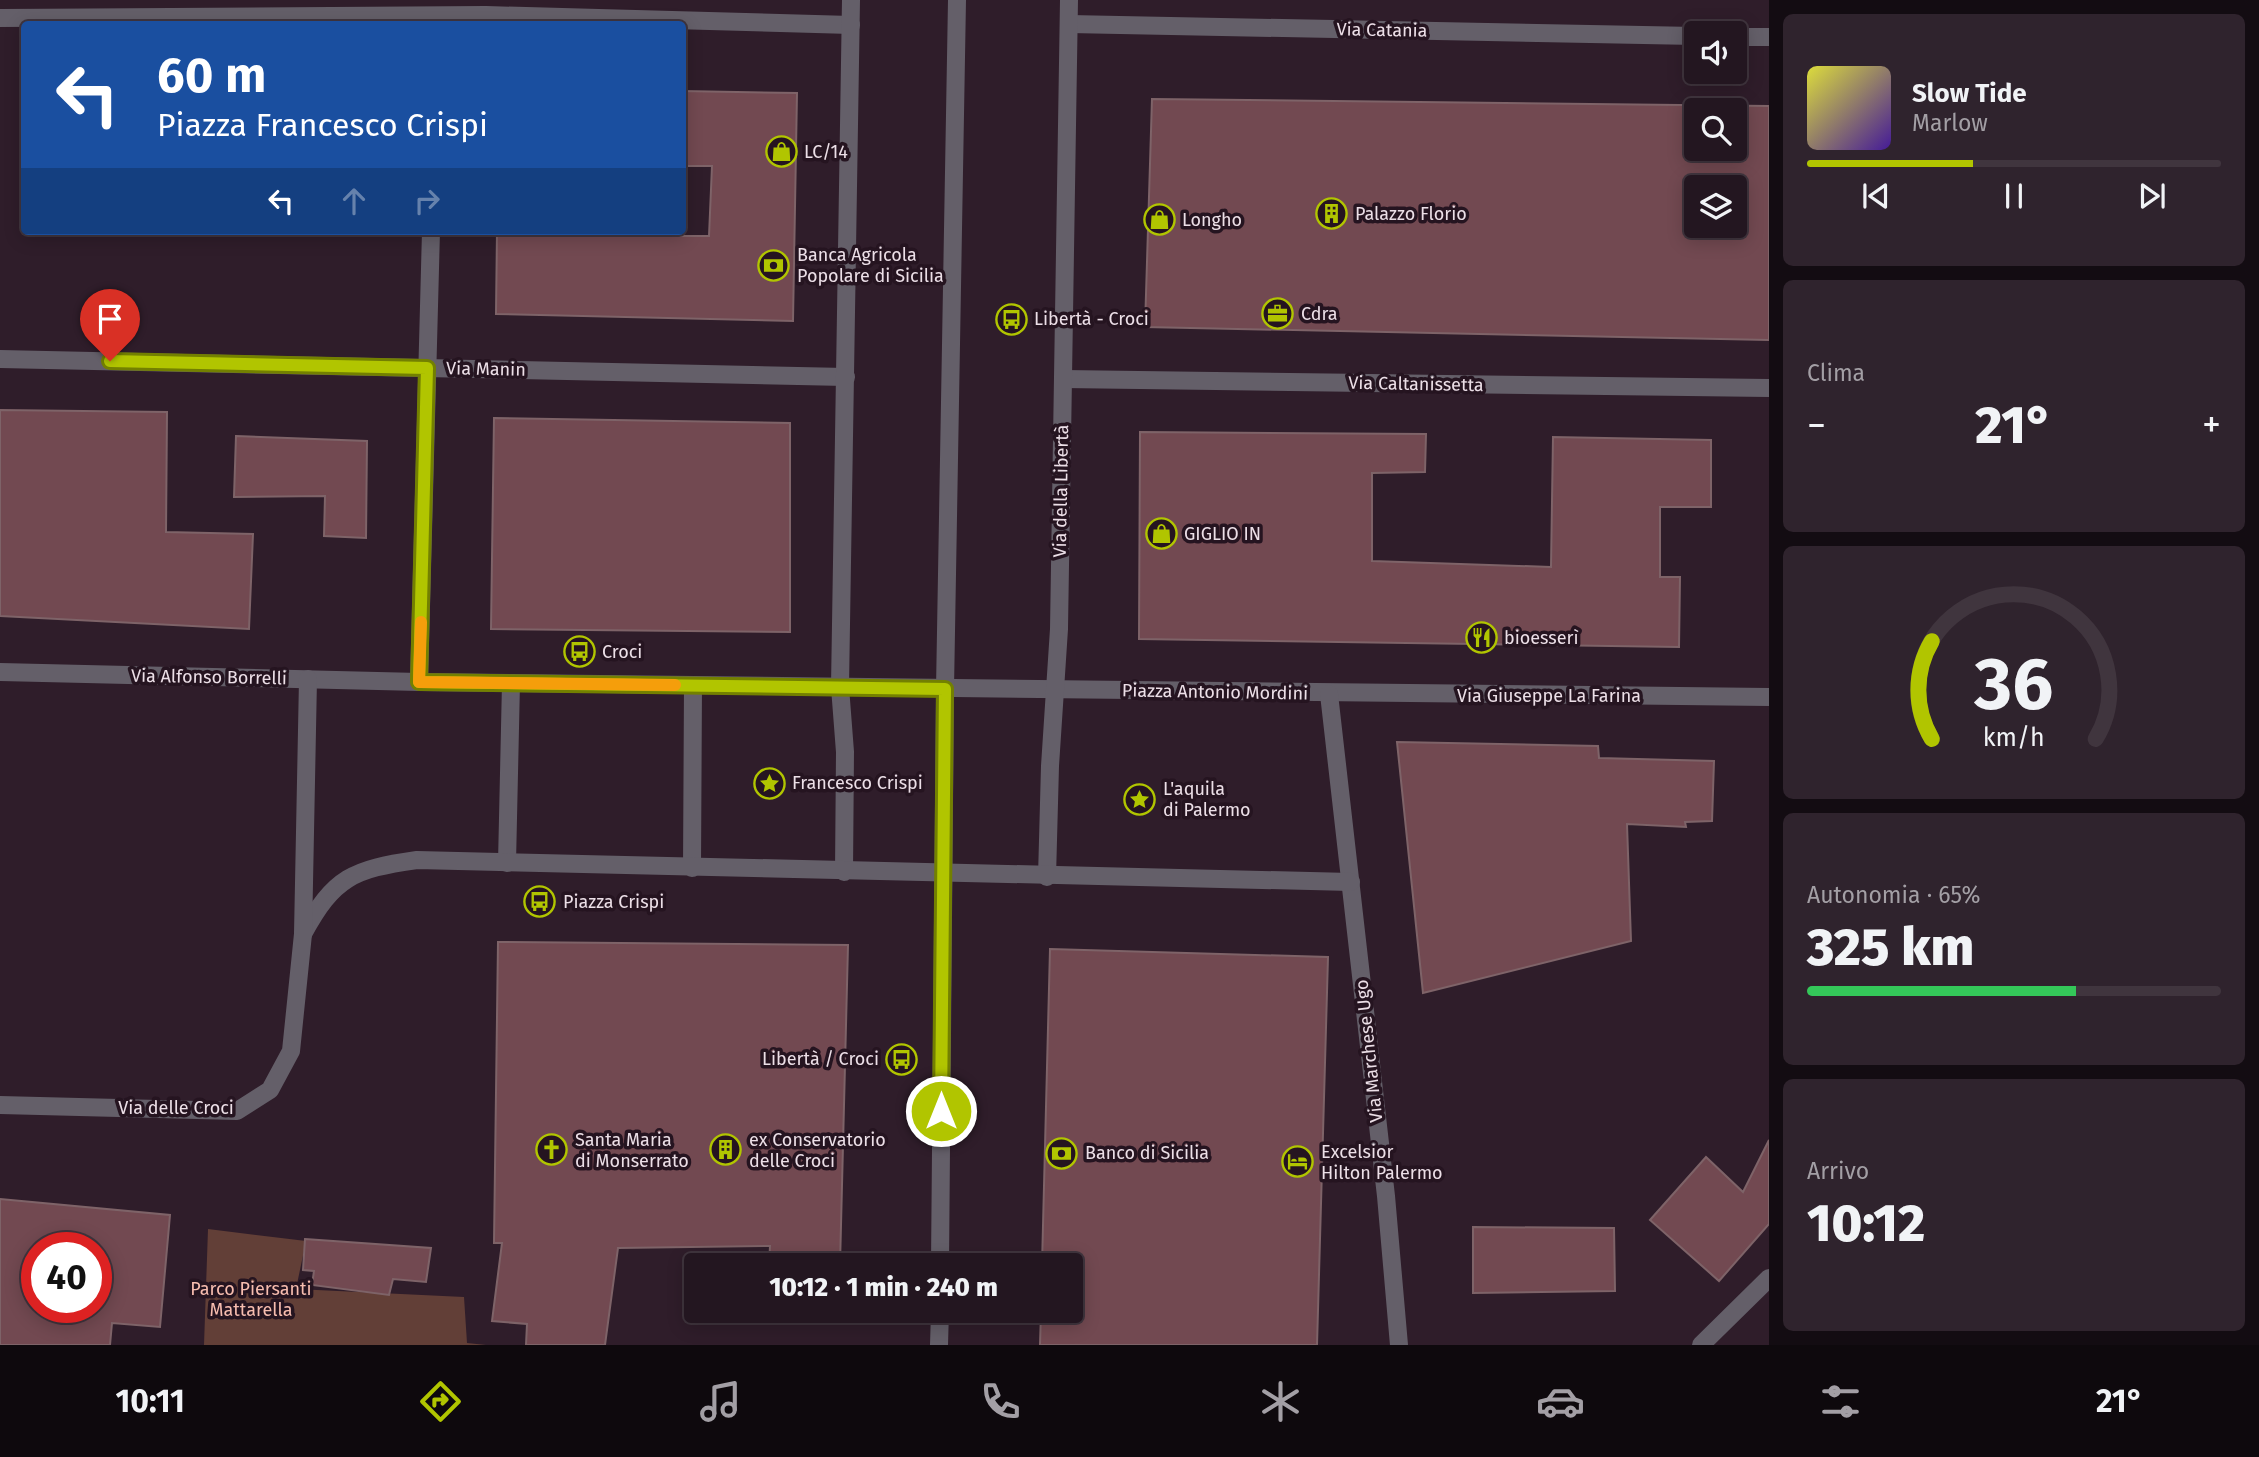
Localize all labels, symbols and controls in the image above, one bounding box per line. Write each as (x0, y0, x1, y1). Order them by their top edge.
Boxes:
street label: Via Catania (1336, 18, 1428, 42)
map controls (1684, 21, 1747, 238)
button: sound (1684, 21, 1747, 84)
text: 60 m (157, 46, 266, 105)
icon: left (42, 49, 133, 140)
text: Slow Tide (1912, 78, 2027, 109)
button: search (1684, 98, 1747, 161)
text: Piazza Francesco Crispi (157, 106, 488, 144)
text: Marlow (1912, 109, 1988, 137)
shop icon: LC/14 (764, 135, 798, 169)
place label: LC/14 (804, 141, 848, 163)
button: layers (1684, 175, 1747, 238)
icon: previous (1857, 177, 1895, 215)
icon: pause (1995, 177, 2033, 215)
icon: next (2133, 177, 2171, 215)
icon: left (262, 182, 300, 220)
icon: ahead (335, 182, 373, 220)
icon: right (408, 182, 446, 220)
building icon: Palazzo Florio (1315, 197, 1349, 231)
shop icon: Longho (1142, 203, 1176, 237)
place label: Palazzo Florio (1355, 203, 1467, 225)
place label: Longho (1182, 209, 1242, 231)
place label: Banca Agricola Popolare di Sicilia (797, 244, 944, 287)
bank icon: Banca Agricola Popolare di Sicilia (757, 248, 791, 282)
pin (80, 289, 140, 361)
office icon: Cdra (1261, 297, 1295, 331)
icon: arrive (91, 300, 129, 338)
bus stop icon: Libertà - Croci (994, 302, 1028, 336)
place label: Cdra (1301, 303, 1338, 325)
place label: Libertà - Croci (1034, 308, 1149, 330)
street label: Via Manin (446, 357, 526, 381)
text: Clima (1807, 359, 1865, 387)
street label: Via Caltanissetta (1348, 372, 1484, 396)
text: 21° (1975, 394, 2053, 457)
text: − (1807, 402, 1826, 448)
text: + (2202, 402, 2221, 448)
street label: Via della Libertà (1049, 424, 1073, 558)
shop icon: GIGLIO IN (1144, 517, 1178, 551)
place label: GIGLIO IN (1184, 523, 1261, 545)
restaurant icon: bioesserì (1464, 621, 1498, 655)
place label: bioesserì (1504, 627, 1579, 649)
bus stop icon: Croci (562, 635, 596, 669)
place label: Croci (602, 641, 642, 663)
text: 36 (1974, 641, 2053, 728)
street label: Via Alfonso Borrelli (131, 665, 287, 689)
street label: Piazza Antonio Mordini (1122, 679, 1308, 705)
street label: Via Giuseppe La Farina (1457, 685, 1641, 707)
text: km/h (1983, 722, 2045, 752)
place icon: Francesco Crispi (752, 766, 786, 800)
place label: Francesco Crispi (792, 772, 923, 794)
place label: L'aquila di Palermo (1163, 778, 1251, 821)
place icon: L'aquila di Palermo (1123, 782, 1157, 816)
text: Autonomia · 65% (1807, 881, 1981, 909)
bus stop icon: Piazza Crispi (523, 885, 557, 919)
place label: Piazza Crispi (563, 891, 664, 913)
text: 325 km (1807, 916, 1974, 979)
street label: Via Marchese Ugo (1351, 979, 1387, 1123)
bus stop icon: Libertà / Croci (885, 1042, 919, 1076)
place label: Libertà / Croci (762, 1048, 879, 1070)
position arrow (904, 1074, 978, 1148)
street label: Via delle Croci (118, 1097, 234, 1119)
place label: Santa Maria di Monserrato (575, 1129, 689, 1172)
place label: ex Conservatorio delle Croci (749, 1129, 886, 1172)
church icon: Santa Maria di Monserrato (535, 1133, 569, 1167)
building icon: ex Conservatorio delle Croci (709, 1133, 743, 1167)
bank icon: Banco di Sicilia (1045, 1136, 1079, 1170)
place label: Excelsior Hilton Palermo (1321, 1141, 1443, 1184)
place label: Banco di Sicilia (1085, 1142, 1209, 1164)
hotel icon: Excelsior Hilton Palermo (1281, 1145, 1315, 1179)
text: Arrivo (1807, 1157, 1869, 1185)
text: 10:12 (1807, 1192, 1925, 1255)
speed limit sign: 40 (21, 1232, 112, 1323)
text: 10:12 · 1 min · 240 m (769, 1272, 998, 1303)
park label: Parco Piersanti Mattarella (190, 1278, 312, 1321)
icon: directions (416, 1377, 465, 1426)
icon: music (696, 1377, 745, 1426)
icon: phone (976, 1377, 1025, 1426)
icon: climate (1256, 1377, 1305, 1426)
icon: car (1536, 1377, 1585, 1426)
icon: filters (1816, 1377, 1865, 1426)
text: 10:11 (116, 1382, 185, 1420)
text: 21° (2096, 1382, 2143, 1420)

